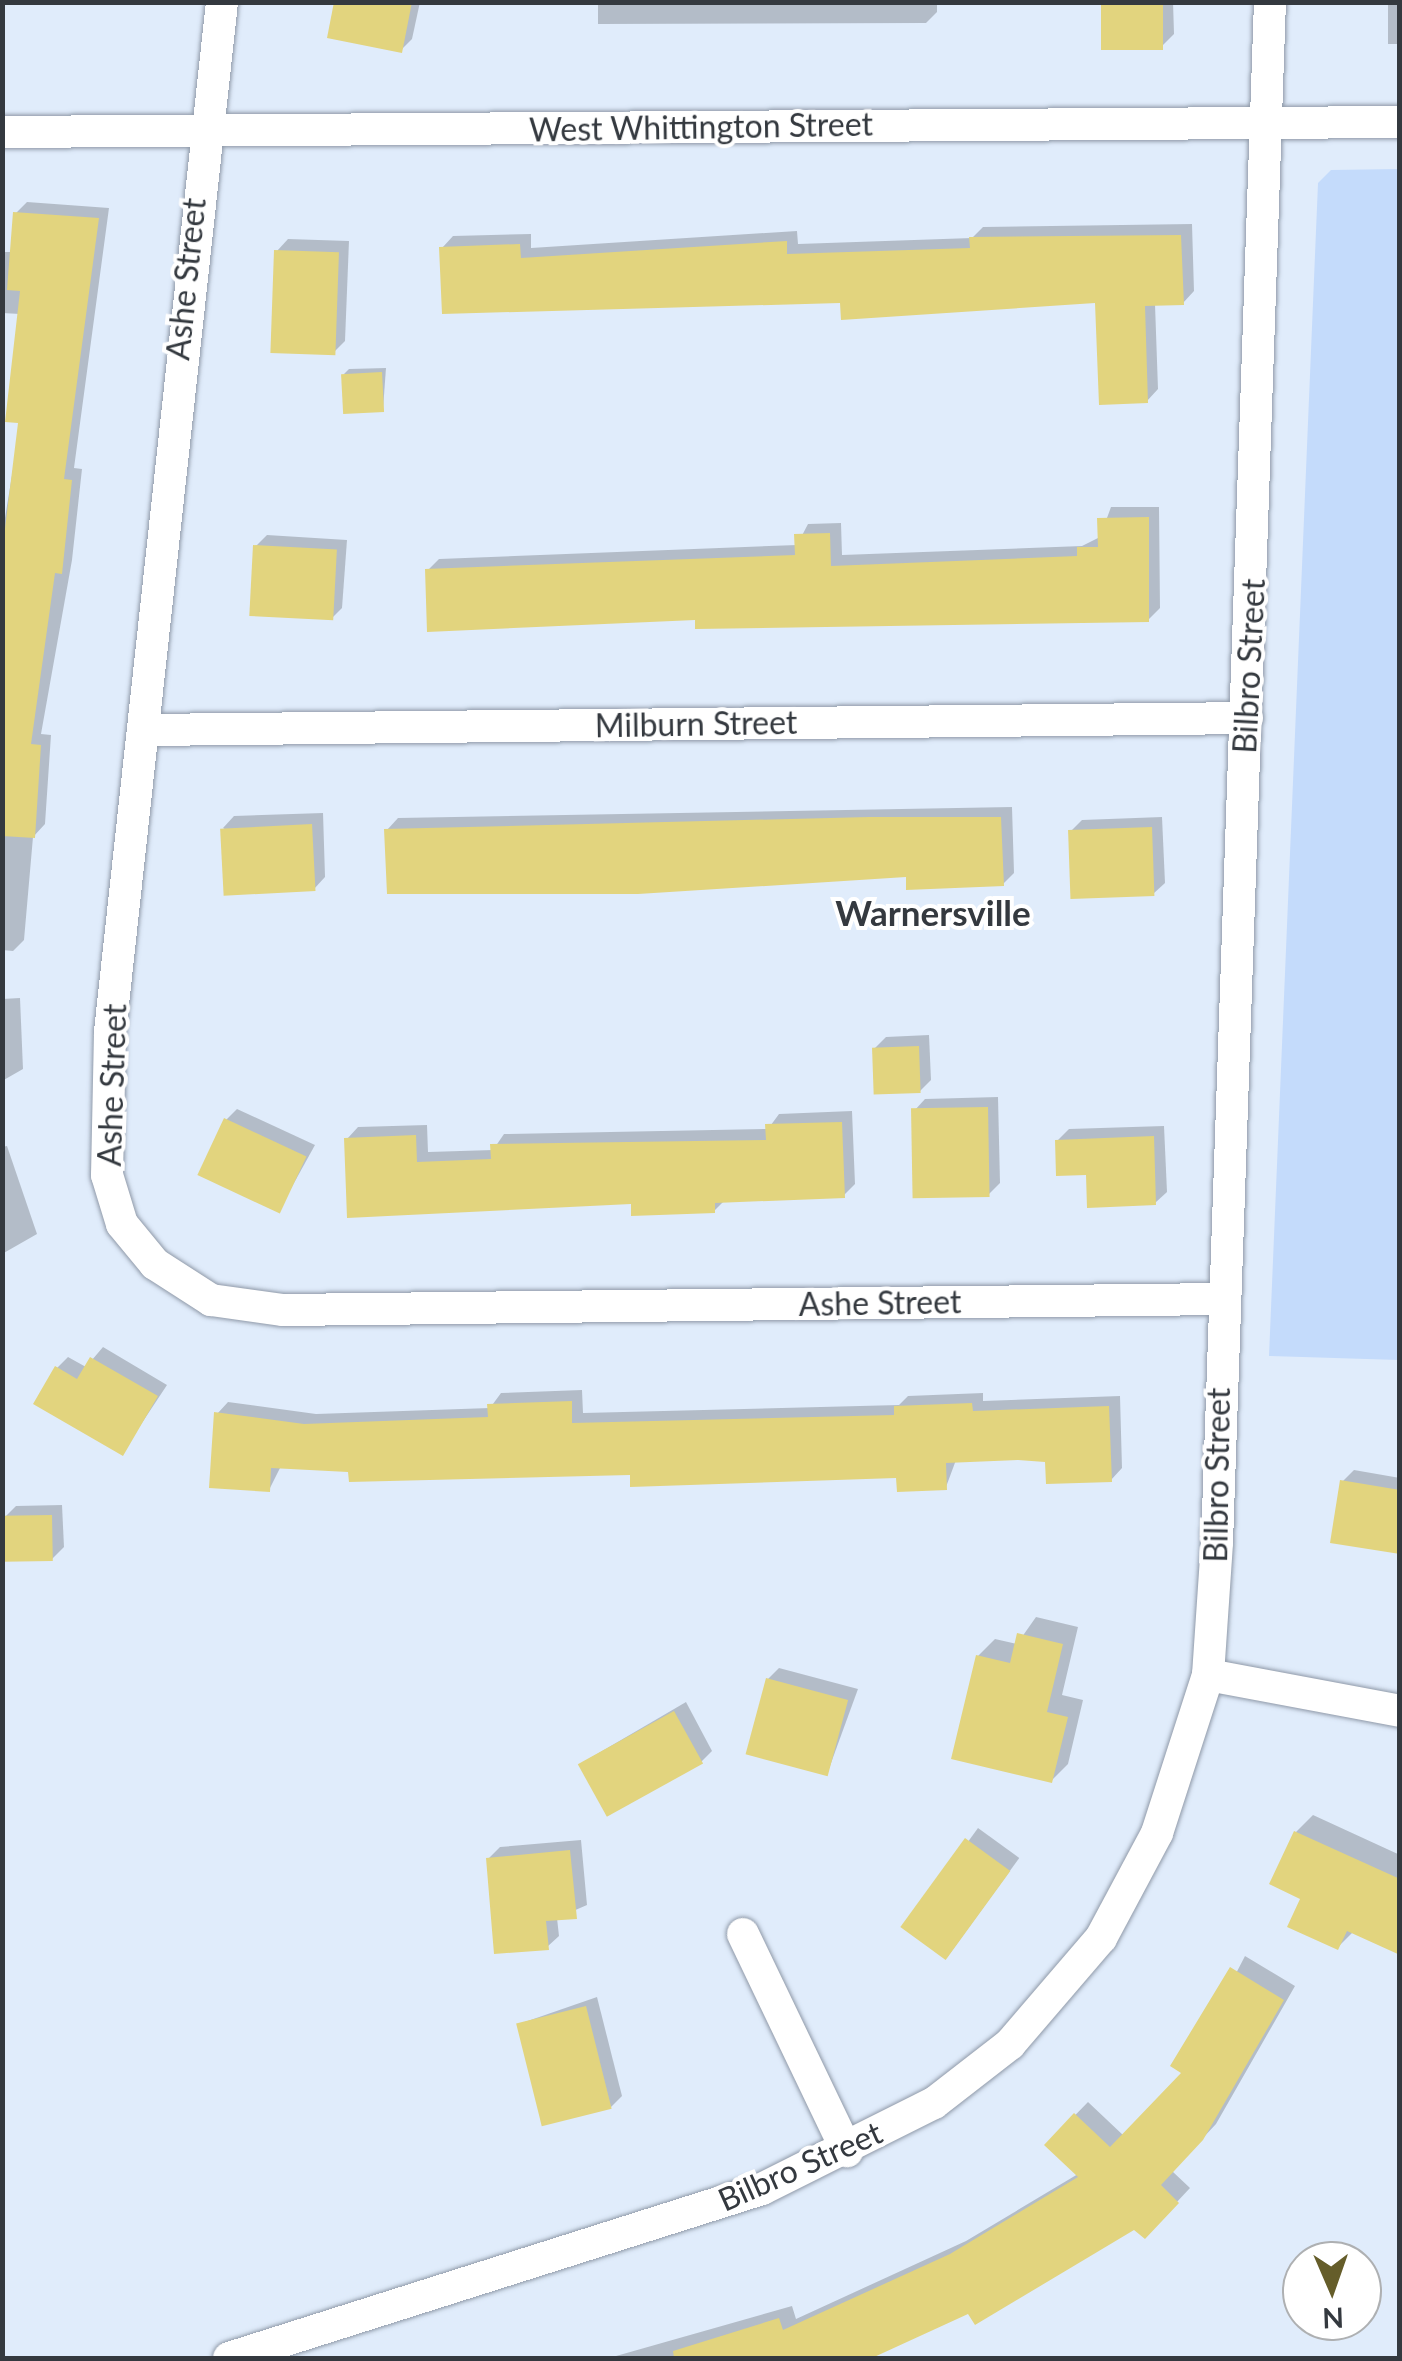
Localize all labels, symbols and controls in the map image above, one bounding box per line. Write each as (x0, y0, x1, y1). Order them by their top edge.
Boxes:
street label: West Whittington Street (529, 105, 873, 149)
street label: Ashe Street (158, 196, 214, 362)
street label: Bilbro Street (1225, 578, 1273, 754)
street label: Milburn Street (594, 703, 798, 745)
district label: Warnersville (835, 891, 1031, 933)
street label: Ashe Street (90, 1003, 134, 1167)
street label: Ashe Street (798, 1282, 962, 1324)
street label: Bilbro Street (1196, 1387, 1238, 1563)
street label: Bilbro Street (712, 2113, 888, 2219)
north arrow (1282, 2241, 1382, 2341)
text: N (1322, 2302, 1344, 2336)

